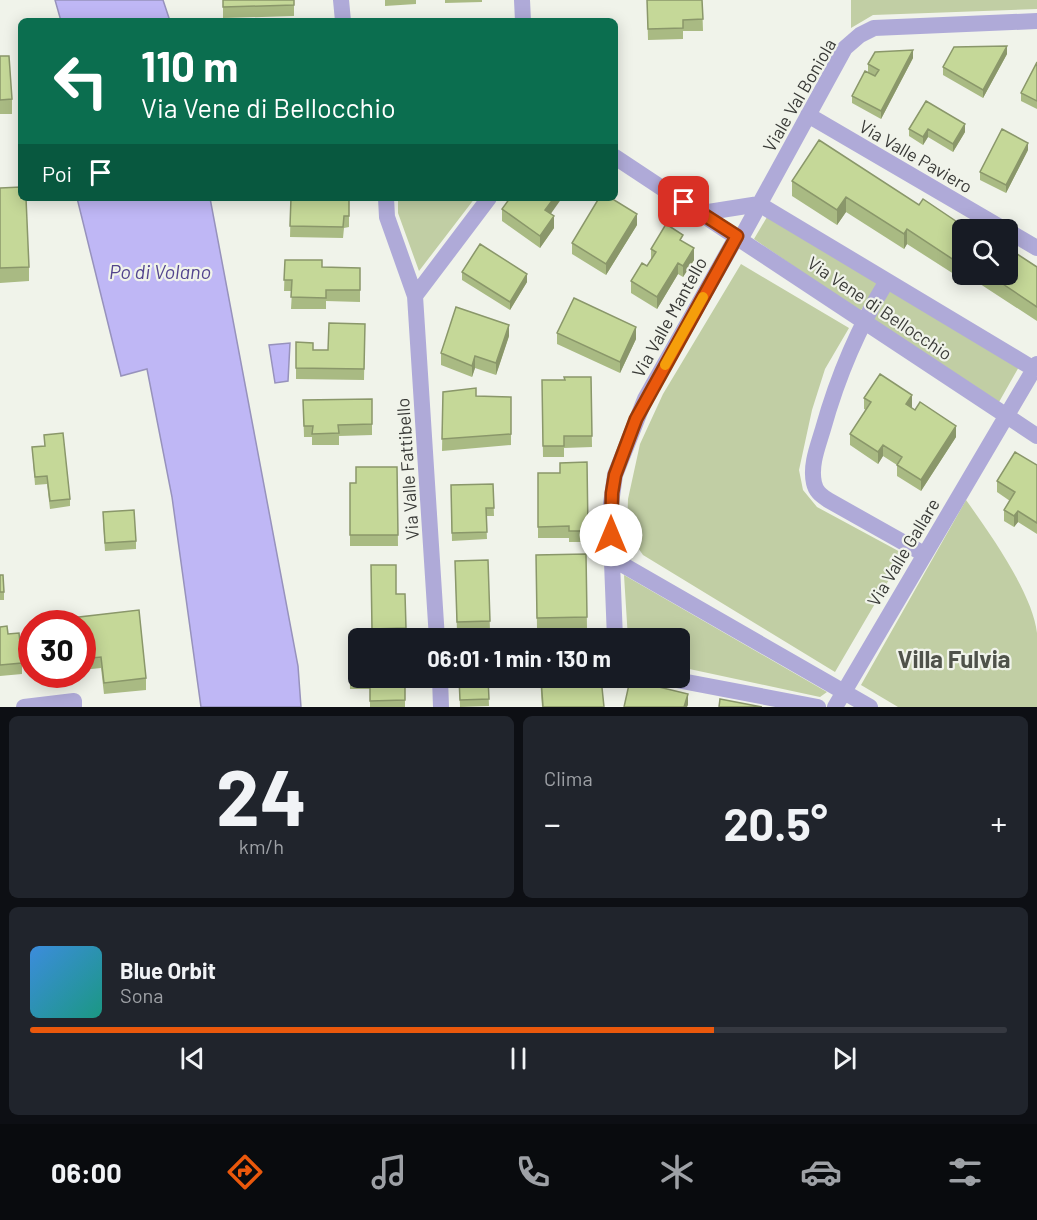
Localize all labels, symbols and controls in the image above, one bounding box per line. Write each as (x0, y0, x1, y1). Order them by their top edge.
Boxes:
street label: Viale Val Boniola (758, 35, 840, 155)
text: 110 m (141, 40, 238, 90)
icon: left (42, 42, 120, 120)
text: Via Vene di Bellocchio (141, 91, 396, 123)
street label: Via Valle Paviero (855, 115, 977, 197)
icon: arrive (84, 156, 117, 189)
text: Poi (42, 160, 72, 186)
pin (658, 176, 709, 227)
icon: arrive (667, 185, 700, 218)
map controls (952, 219, 1018, 285)
button: search (952, 219, 1018, 285)
street label: Via Vene di Bellocchio (803, 251, 957, 365)
street label: Via Valle Mantello (627, 253, 711, 381)
water label: Po di Volano (109, 259, 211, 283)
street label: Via Valle Fattibello (391, 397, 423, 541)
street label: Via Valle Gallare (862, 494, 944, 610)
position arrow (579, 503, 643, 567)
speed limit sign: 30 (18, 610, 96, 688)
district label: Villa Fulvia (897, 644, 1011, 673)
text: 06:01 · 1 min · 130 m (427, 645, 611, 671)
text: 24 (216, 748, 307, 842)
text: Clima (544, 766, 593, 790)
text: 20.5° (723, 796, 828, 850)
text: − (544, 803, 561, 843)
text: + (991, 803, 1007, 843)
text: km/h (239, 834, 284, 858)
text: Blue Orbit (120, 957, 216, 983)
text: Sona (120, 983, 164, 1007)
icon: previous (176, 1042, 209, 1075)
icon: pause (502, 1042, 535, 1075)
icon: next (828, 1042, 861, 1075)
icon: directions (224, 1151, 266, 1193)
icon: music (368, 1151, 410, 1193)
icon: phone (512, 1151, 554, 1193)
icon: climate (656, 1151, 698, 1193)
icon: car (800, 1151, 842, 1193)
icon: filters (944, 1151, 986, 1193)
text: 06:00 (51, 1156, 122, 1188)

